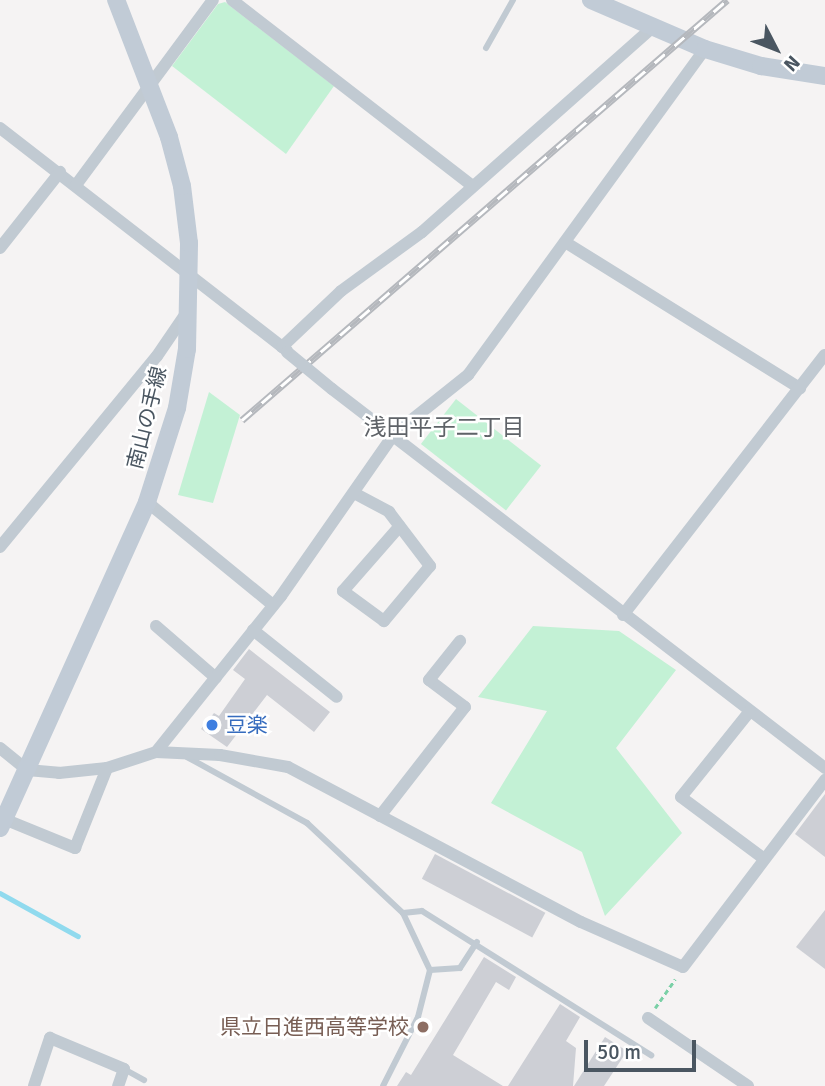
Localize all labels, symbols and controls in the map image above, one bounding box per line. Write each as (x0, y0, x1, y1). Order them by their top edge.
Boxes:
north arrow (741, 14, 811, 84)
text: N (778, 50, 805, 76)
street label: 南山の手線 (122, 364, 172, 472)
district label: 浅田平子二丁目 (364, 414, 524, 442)
place label: 豆楽 (226, 712, 268, 738)
marker: 豆楽 (204, 717, 220, 733)
place label: 県立日進西高等学校 (220, 1014, 409, 1040)
marker: 県立日進西高等学校 (415, 1019, 431, 1035)
scale bar (587, 1026, 699, 1070)
text: 50 m (597, 1039, 641, 1065)

